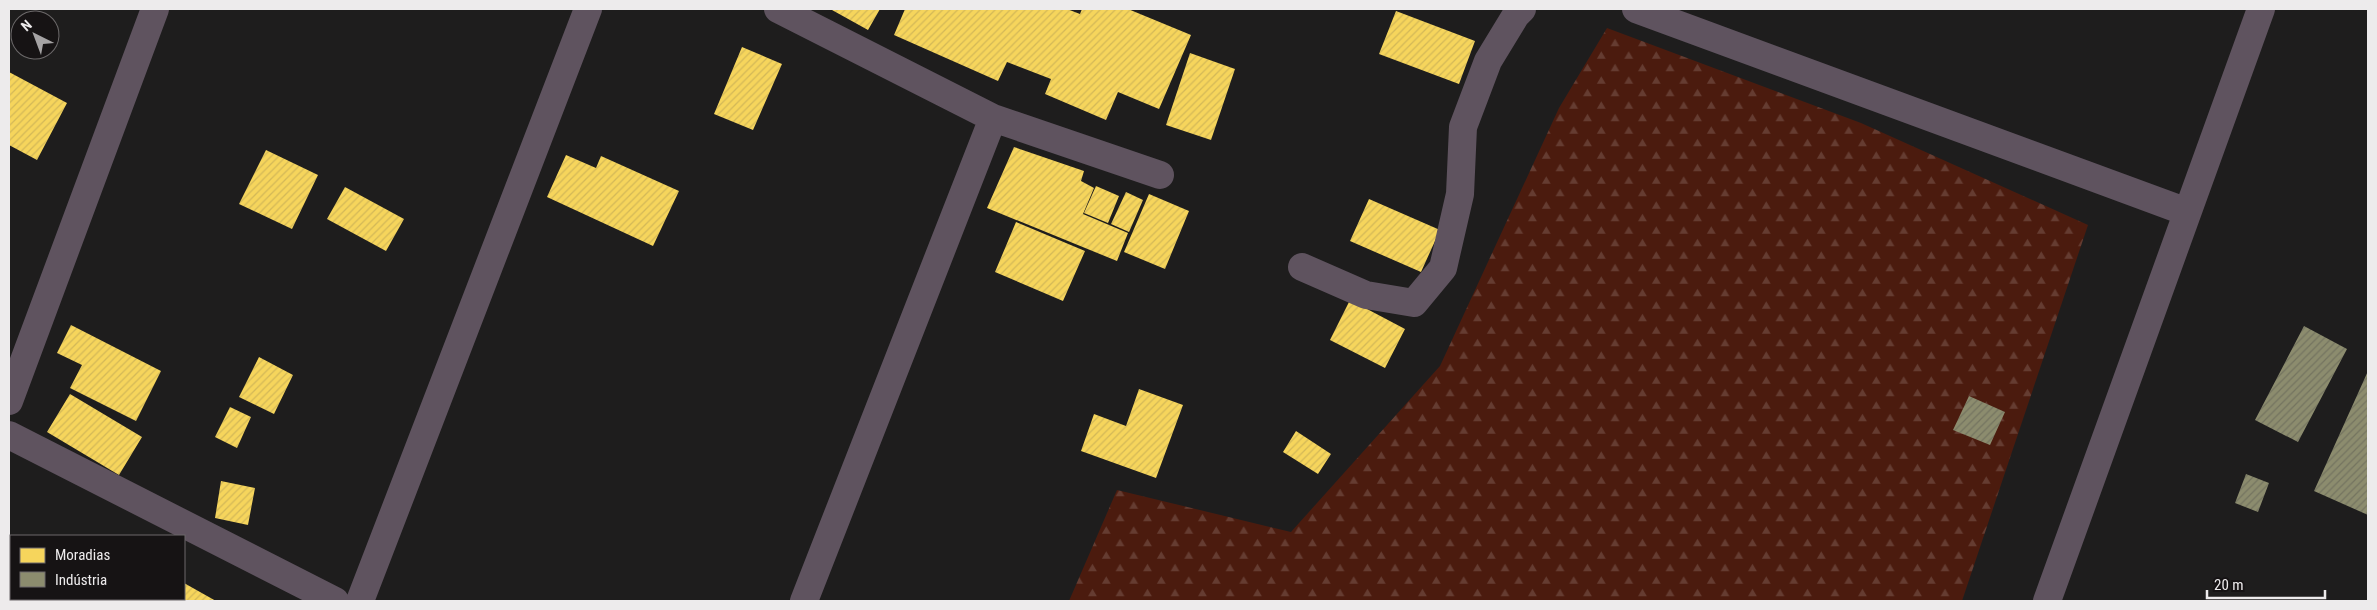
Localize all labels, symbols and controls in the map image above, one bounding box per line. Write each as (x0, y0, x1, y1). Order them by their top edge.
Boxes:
north arrow (10, 10, 60, 60)
text: N (18, 17, 35, 34)
legend (10, 535, 185, 600)
text: Moradias (55, 546, 110, 564)
scale bar (2207, 568, 2324, 600)
text: Indústria (55, 571, 107, 589)
text: 20 m (2214, 576, 2244, 594)

